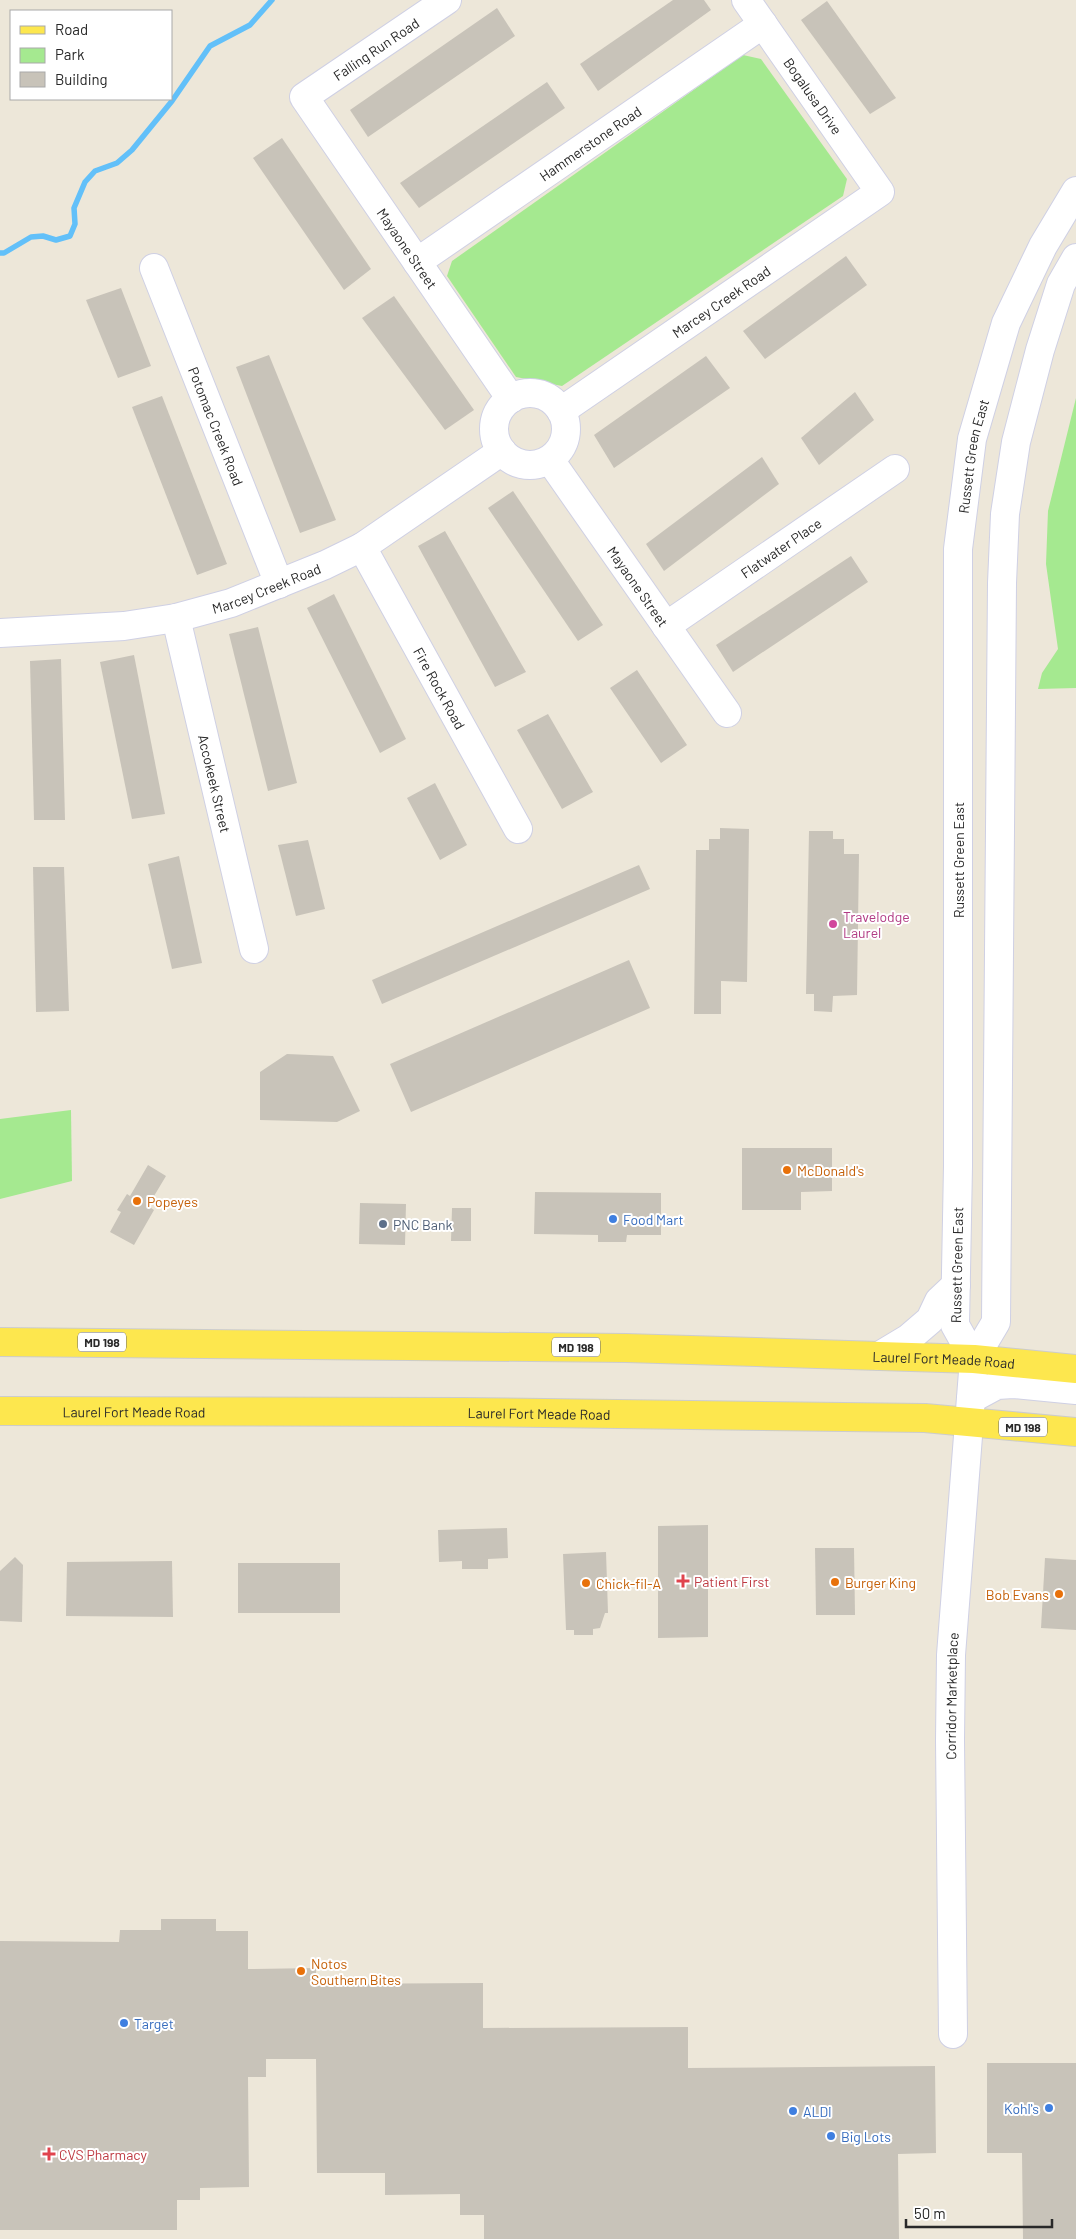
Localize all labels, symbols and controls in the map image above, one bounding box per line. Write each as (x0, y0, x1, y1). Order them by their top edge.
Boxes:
legend (10, 10, 172, 100)
street label: Falling Run Road (330, 14, 422, 84)
text: Road (55, 20, 88, 38)
text: Park (55, 45, 85, 63)
street label: Bogalusa Drive (780, 54, 846, 138)
text: Building (55, 70, 108, 88)
street label: Hammerstone Road (536, 102, 644, 184)
street label: Mayaone Street (374, 204, 441, 292)
street label: Marcey Creek Road (669, 262, 773, 341)
street label: Potomac Creek Road (185, 364, 248, 488)
street label: Russett Green East (954, 397, 992, 514)
street label: Flatwater Place (737, 514, 824, 581)
street label: Mayaone Street (604, 543, 672, 630)
street label: Marcey Creek Road (210, 559, 323, 616)
street label: Fire Rock Road (410, 644, 469, 732)
street label: Accokeek Street (195, 733, 235, 834)
street label: Russett Green East (950, 802, 967, 918)
place label: Travelodge Laurel (843, 908, 910, 941)
marker: Travelodge Laurel (827, 918, 839, 930)
place label: McDonald's (797, 1162, 865, 1179)
marker: McDonald's (781, 1164, 793, 1176)
place label: Popeyes (147, 1193, 198, 1210)
marker: Popeyes (131, 1195, 143, 1207)
street label: Russett Green East (947, 1207, 966, 1323)
place label: Food Mart (623, 1211, 684, 1228)
marker: Food Mart (607, 1213, 619, 1225)
place label: PNC Bank (393, 1216, 452, 1233)
marker: PNC Bank (377, 1218, 389, 1230)
road number: MD 198 (78, 1332, 126, 1351)
road number: MD 198 (552, 1338, 600, 1356)
street label: Laurel Fort Meade Road (872, 1347, 1016, 1371)
street label: Laurel Fort Meade Road (63, 1403, 205, 1420)
street label: Laurel Fort Meade Road (467, 1404, 611, 1422)
road number: MD 198 (999, 1418, 1047, 1436)
place label: Patient First (694, 1573, 769, 1590)
marker: Patient First (676, 1574, 690, 1588)
place label: Burger King (845, 1574, 916, 1591)
place label: Chick-fil-A (596, 1575, 661, 1592)
marker: Burger King (829, 1576, 841, 1588)
marker: Chick-fil-A (580, 1577, 592, 1589)
place label: Bob Evans (986, 1586, 1049, 1603)
marker: Bob Evans (1053, 1588, 1065, 1600)
street label: Corridor Marketplace (941, 1632, 961, 1760)
place label: Notos Southern Bites (311, 1955, 401, 1988)
marker: Notos Southern Bites (295, 1965, 307, 1977)
place label: Target (134, 2015, 174, 2032)
marker: Target (118, 2017, 130, 2029)
place label: Kohl's (1004, 2100, 1039, 2117)
marker: Kohl's (1043, 2102, 1055, 2114)
place label: ALDI (803, 2103, 832, 2120)
marker: ALDI (787, 2105, 799, 2117)
place label: Big Lots (841, 2128, 891, 2145)
marker: Big Lots (825, 2130, 837, 2142)
place label: CVS Pharmacy (59, 2146, 148, 2163)
marker: CVS Pharmacy (43, 2148, 55, 2160)
scale bar (906, 2196, 1052, 2228)
text: 50 m (914, 2204, 946, 2222)

